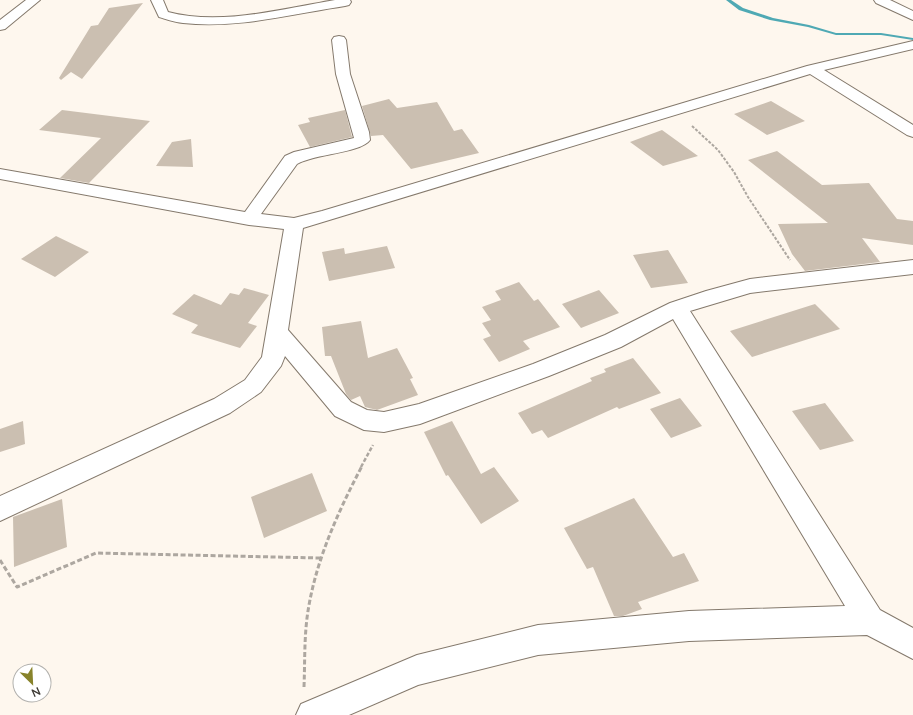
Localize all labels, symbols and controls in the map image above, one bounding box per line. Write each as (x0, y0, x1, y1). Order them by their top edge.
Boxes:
north arrow (12, 663, 52, 703)
text: N (30, 685, 43, 700)

